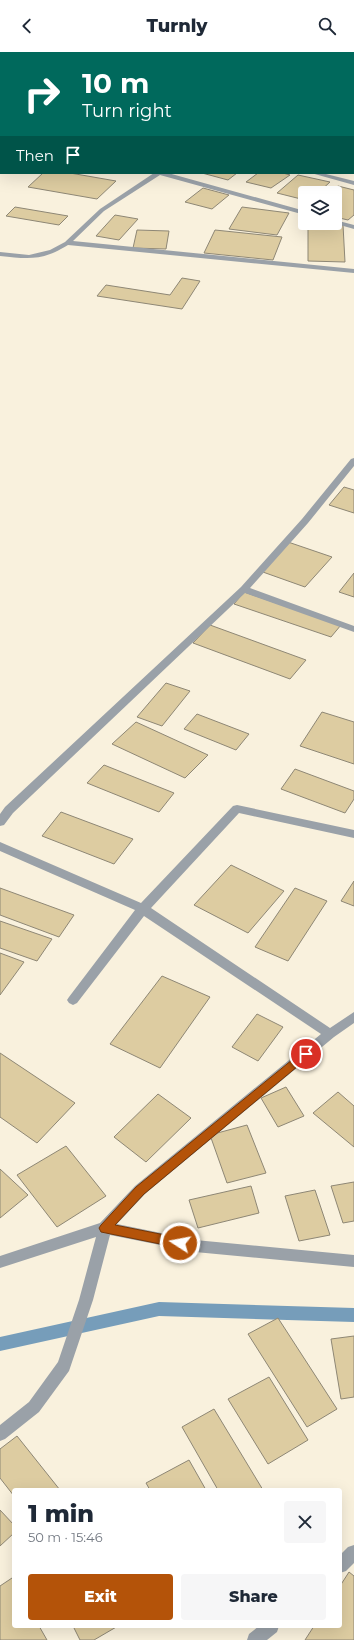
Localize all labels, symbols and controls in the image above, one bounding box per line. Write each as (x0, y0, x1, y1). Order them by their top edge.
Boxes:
icon: back (16, 15, 38, 37)
text: Turnly (147, 15, 207, 37)
icon: search (316, 15, 338, 37)
text: 10 m (82, 66, 149, 100)
icon: right (16, 68, 68, 120)
text: Turn right (82, 100, 172, 122)
icon: arrive (62, 144, 84, 166)
text: Then (16, 146, 54, 165)
map controls (298, 186, 342, 230)
button: layers (298, 186, 342, 230)
pin (289, 1037, 323, 1071)
icon: arrive (295, 1043, 317, 1065)
position arrow (159, 1222, 201, 1264)
text: 1 min (28, 1499, 94, 1528)
button: close (284, 1501, 326, 1543)
text: 50 m · 15:46 (28, 1529, 103, 1545)
button: Exit (28, 1574, 173, 1620)
button: Share (181, 1574, 326, 1620)

